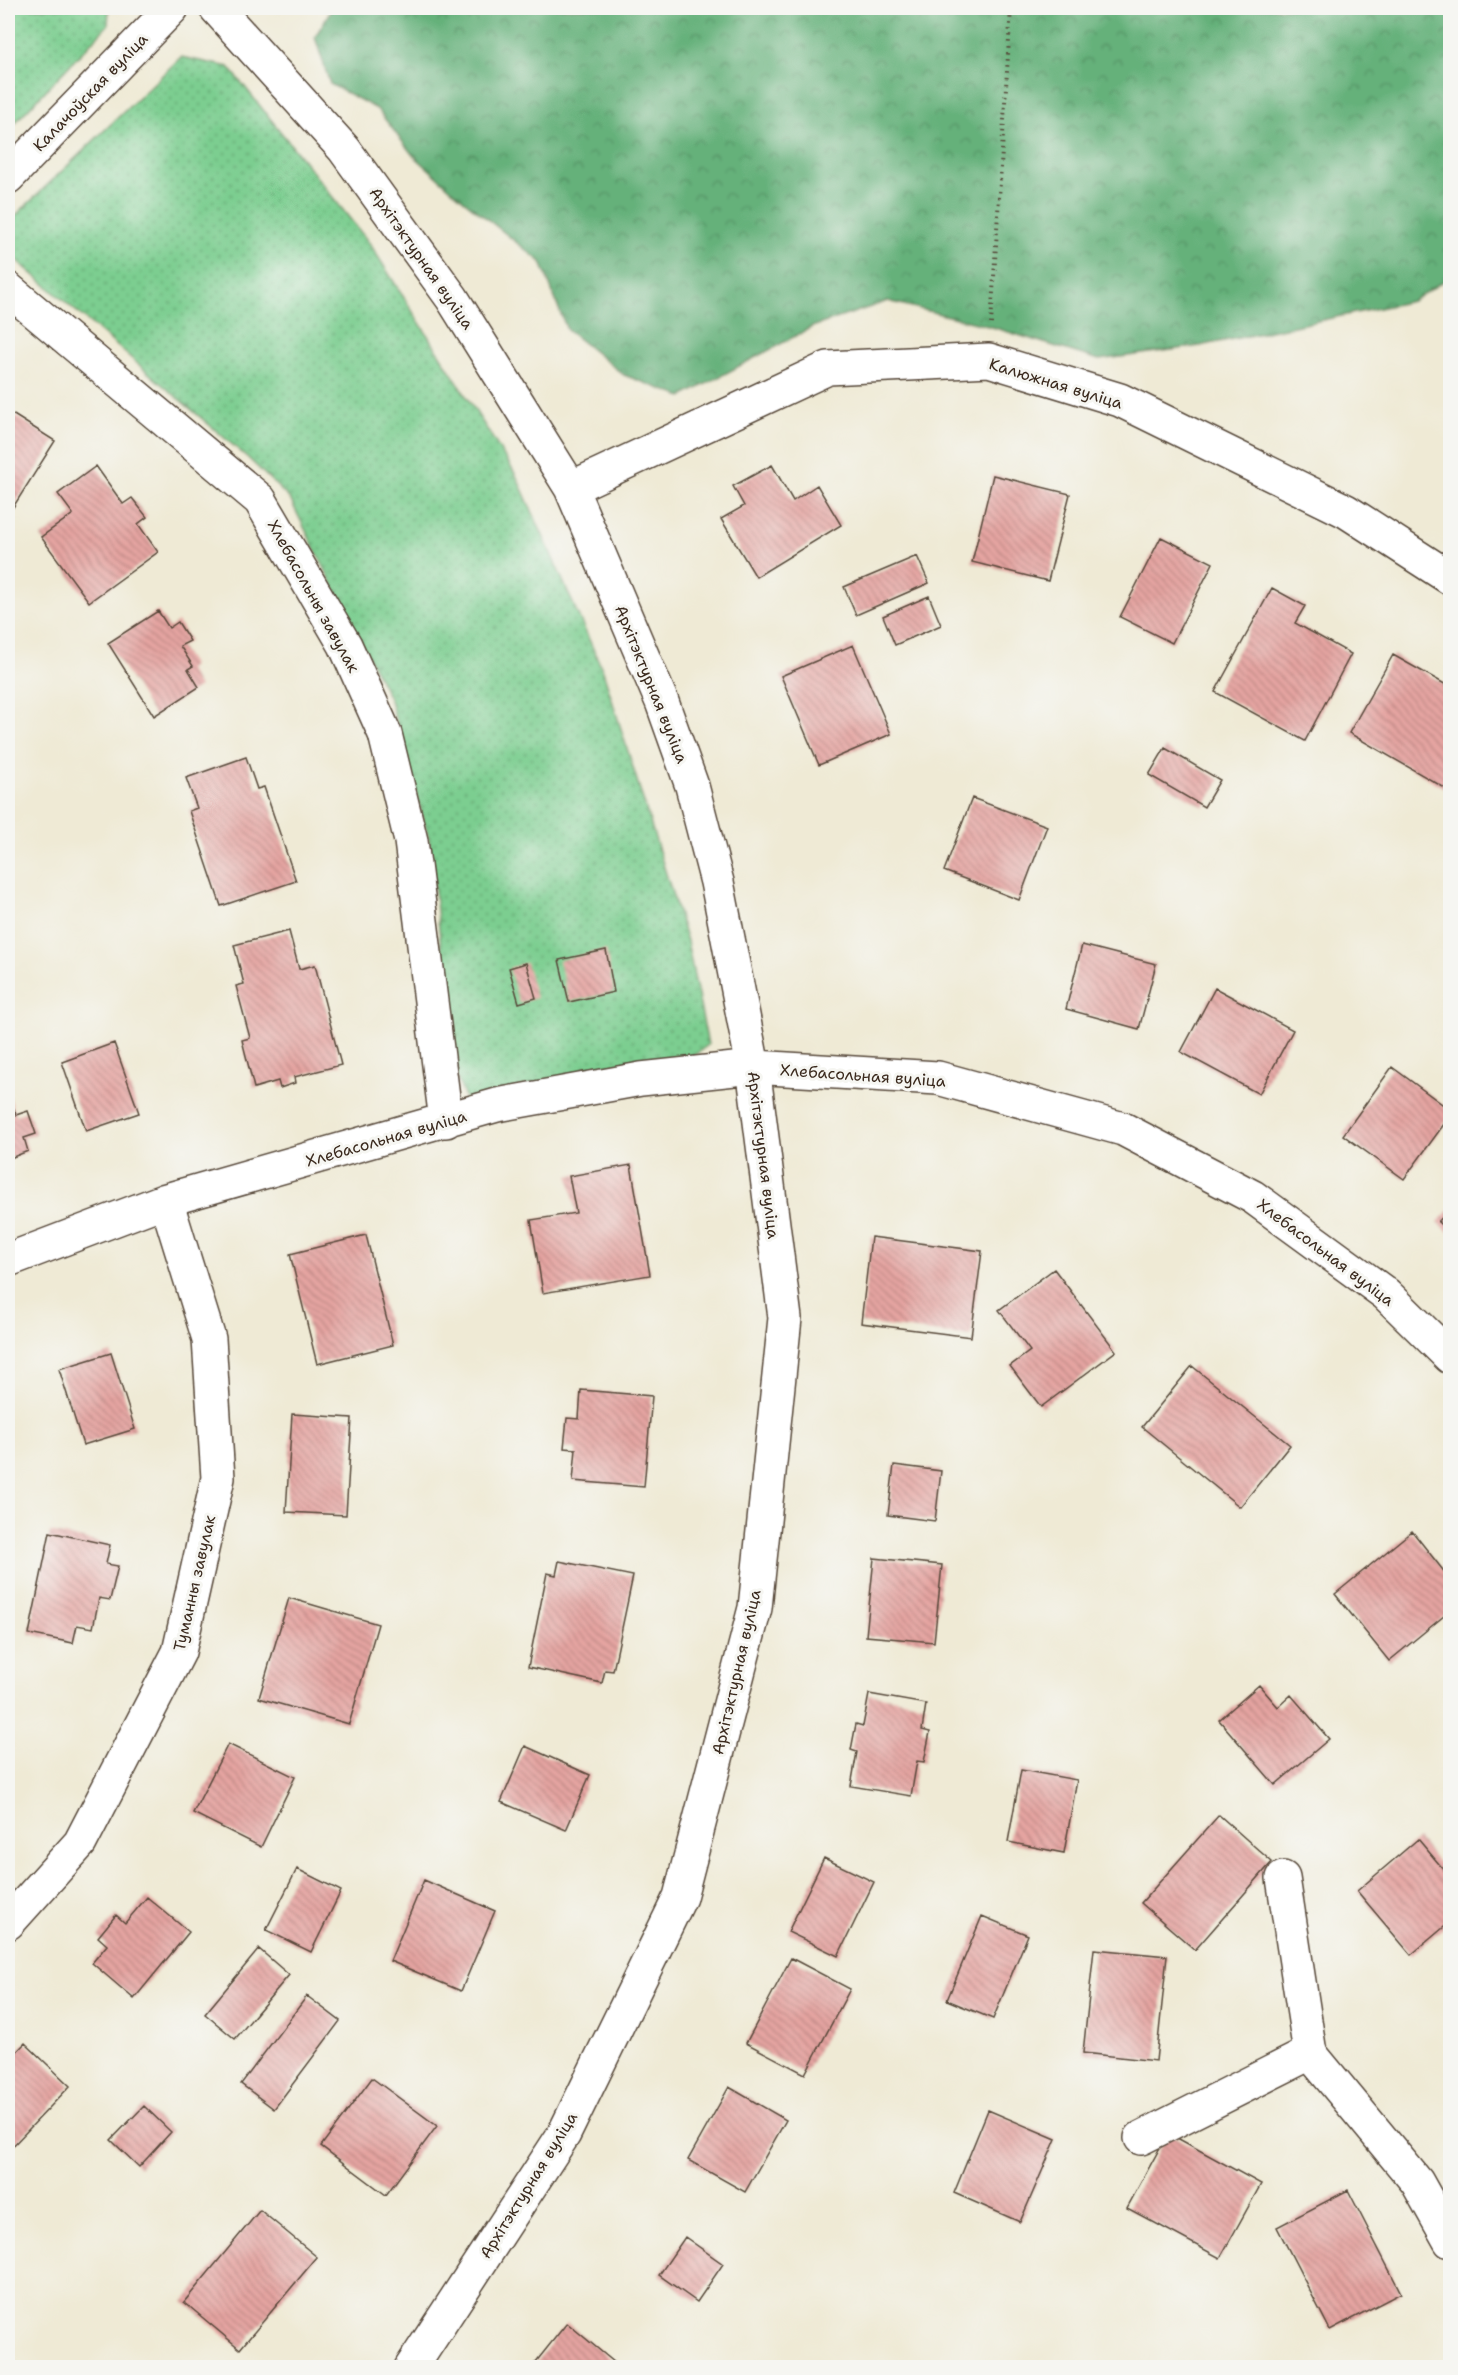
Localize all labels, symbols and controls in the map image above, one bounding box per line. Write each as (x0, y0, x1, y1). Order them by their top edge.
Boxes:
street label: Калачоўская вуліца (28, 29, 152, 156)
street label: Архітэктурная вуліца (365, 183, 479, 333)
street label: Калюжная вуліца (987, 353, 1125, 414)
street label: Хлебасольны завулак (263, 516, 365, 677)
street label: Архітэктурная вуліца (610, 602, 693, 766)
street label: Хлебасольная вуліца (779, 1059, 947, 1092)
street label: Архітэктурная вуліца (743, 1070, 784, 1240)
street label: Хлебасольная вуліца (303, 1105, 469, 1171)
street label: Хлебасольная вуліца (1253, 1194, 1398, 1311)
street label: Туманны завулак (169, 1513, 220, 1653)
street label: Архітэктурная вуліца (707, 1588, 766, 1757)
street label: Архітэктурная вуліца (475, 2108, 582, 2262)

